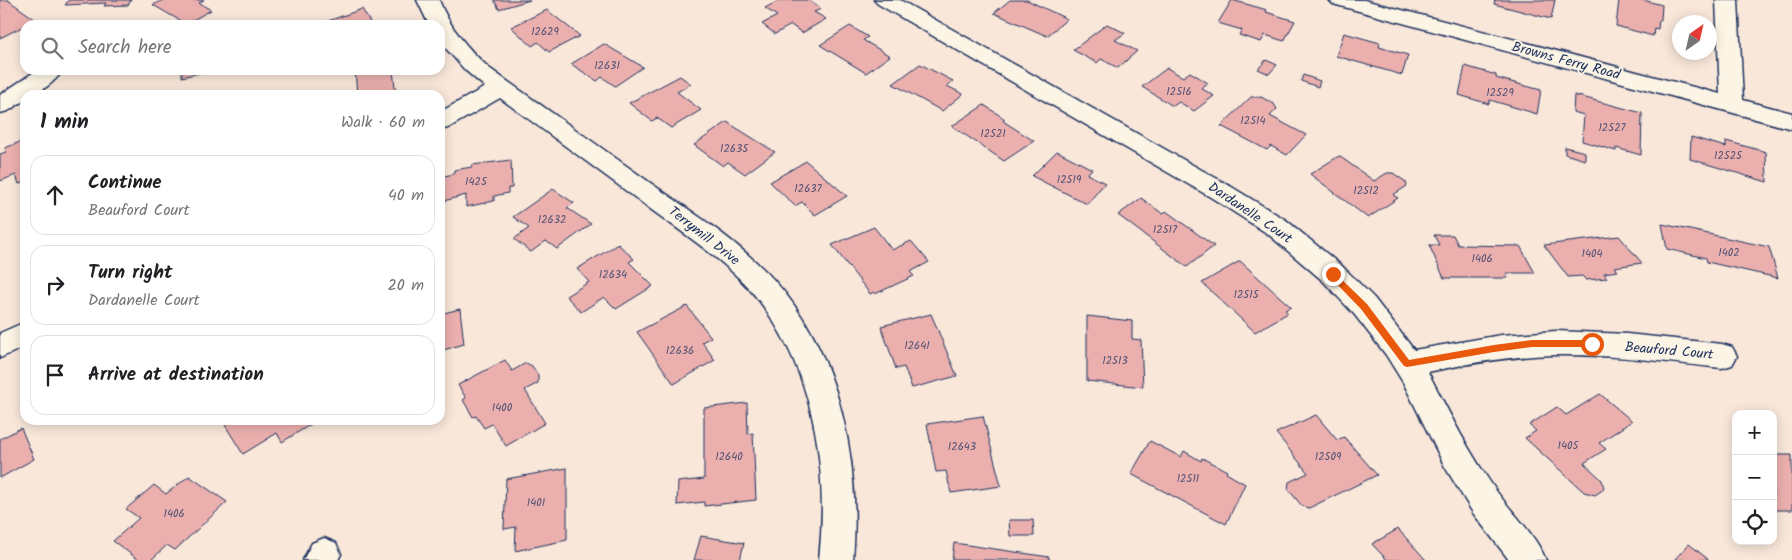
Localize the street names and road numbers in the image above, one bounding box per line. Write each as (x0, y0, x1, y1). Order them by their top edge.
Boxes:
street label: Browns Ferry Road (1509, 36, 1624, 86)
street label: Dardanelle Court (1203, 177, 1297, 250)
street label: Terrymill Drive (663, 201, 745, 272)
street label: Beauford Court (1624, 336, 1715, 366)

